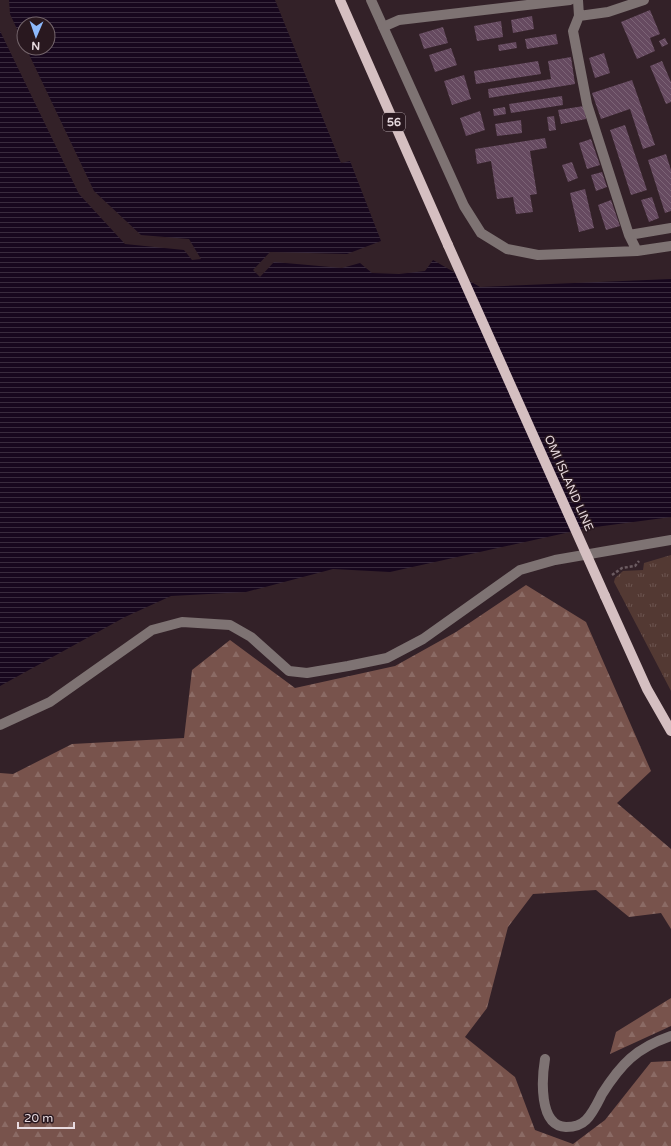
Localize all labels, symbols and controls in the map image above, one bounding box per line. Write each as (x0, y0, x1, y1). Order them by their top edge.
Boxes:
north arrow (16, 16, 56, 56)
text: N (31, 39, 40, 52)
road number: 56 (383, 113, 405, 131)
street label: OMI ISLAND LINE (542, 433, 597, 534)
scale bar (18, 1104, 74, 1130)
text: 20 m (24, 1111, 53, 1125)

